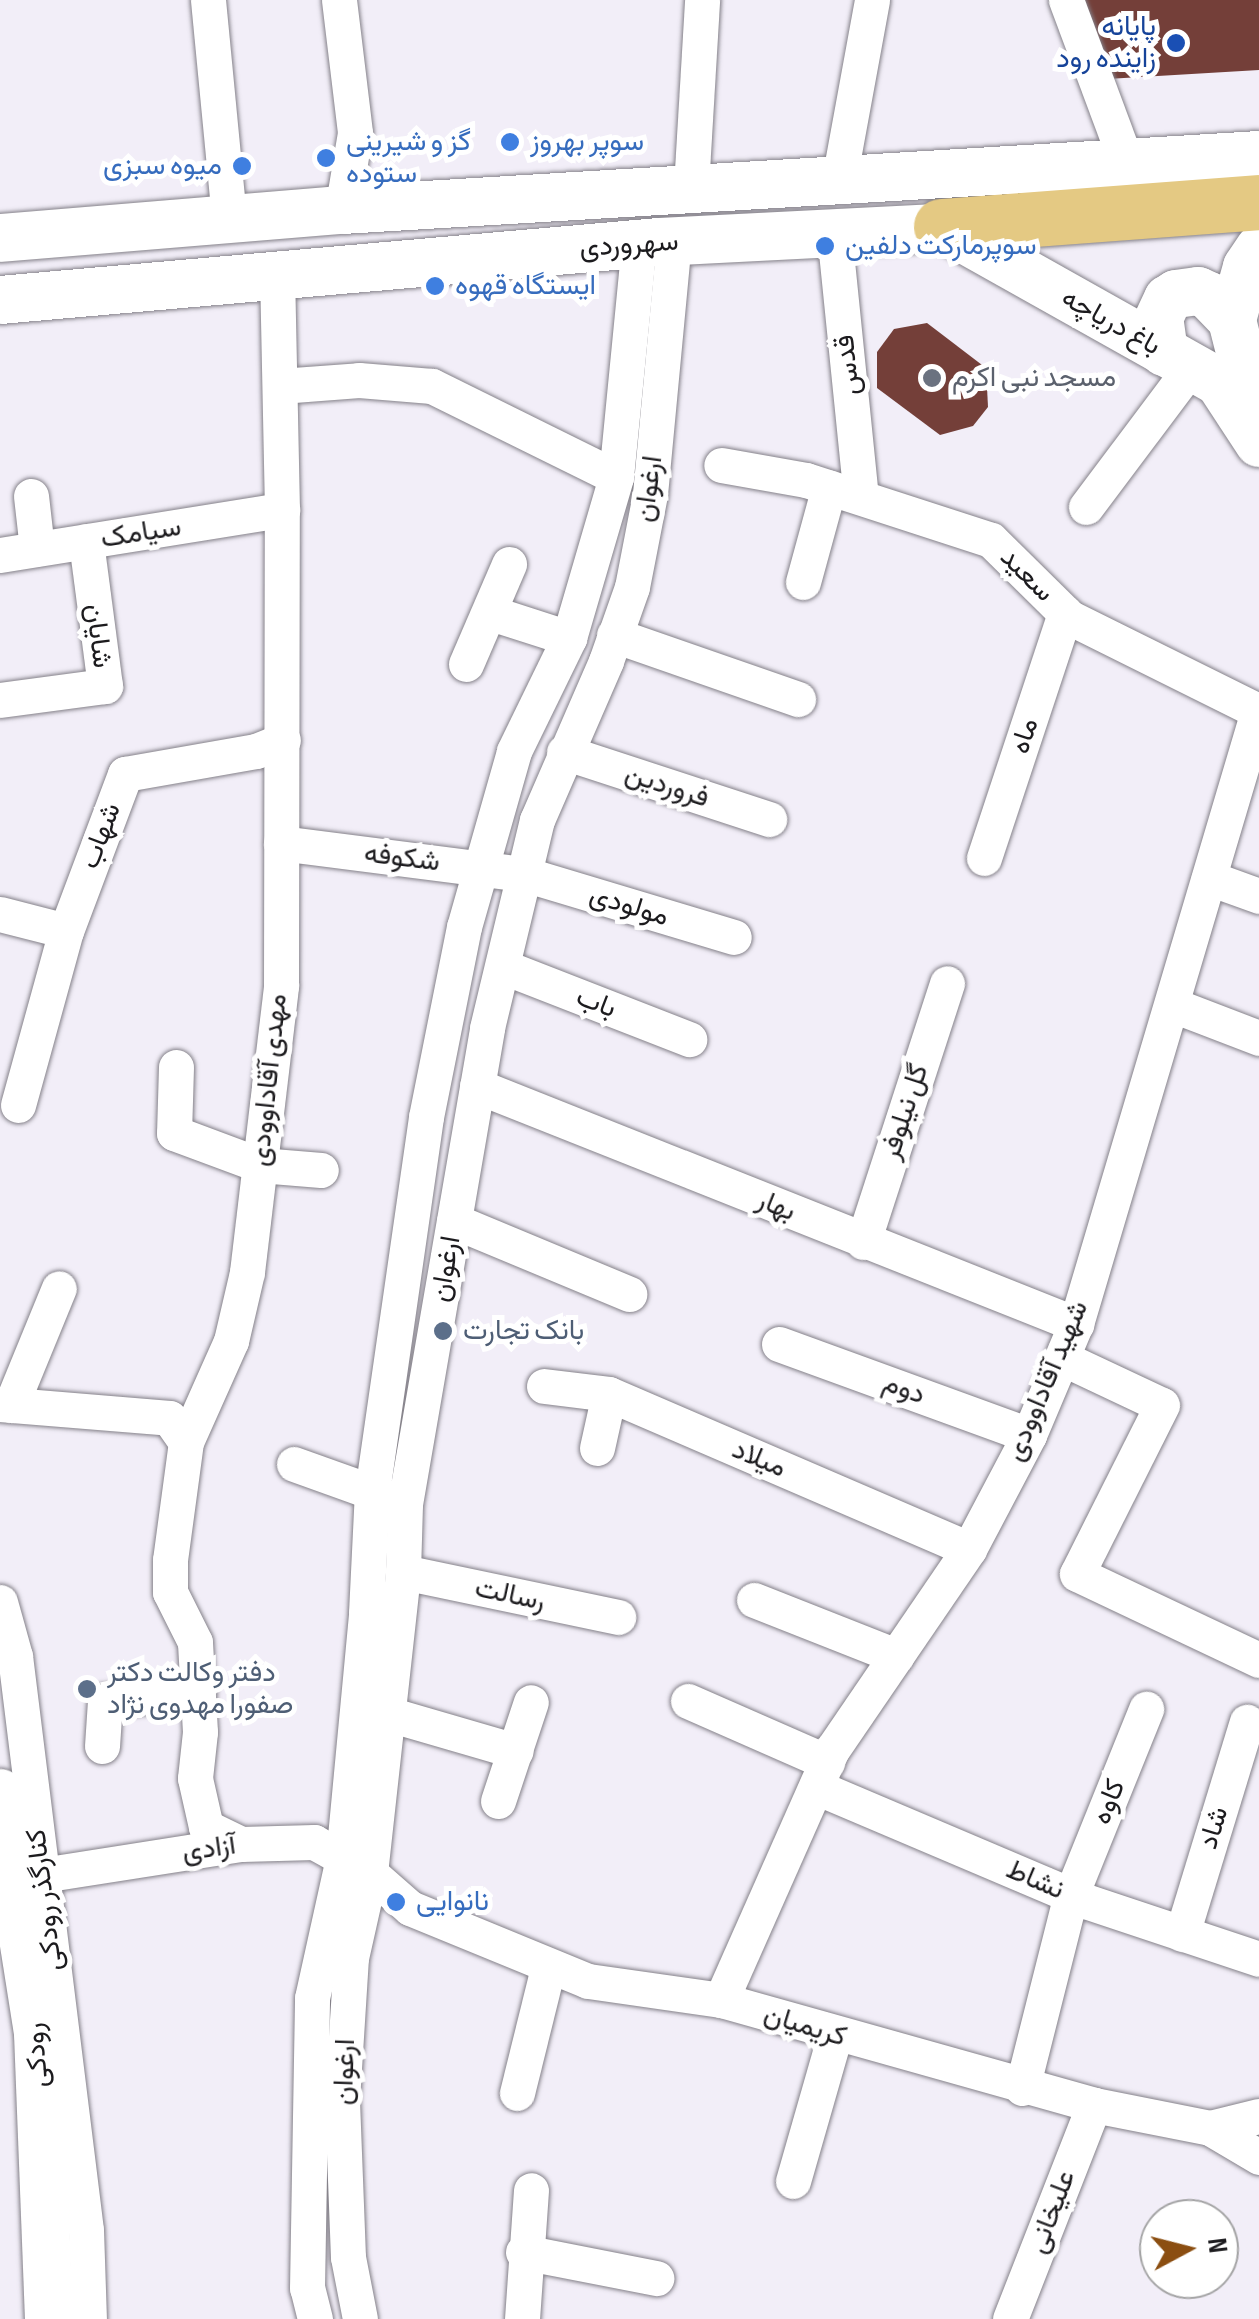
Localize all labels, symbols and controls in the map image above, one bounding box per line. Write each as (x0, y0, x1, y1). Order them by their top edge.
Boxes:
place label: پایانه زاینده رود (1056, 10, 1156, 76)
marker: پایانه زاینده رود (1165, 32, 1187, 54)
place label: گز و شیرینی ستوده (346, 125, 471, 191)
place label: سوپر بهروز (530, 125, 644, 159)
marker: سوپر بهروز (499, 131, 521, 153)
marker: گز و شیرینی ستوده (315, 147, 337, 169)
place label: میوه سبزی (103, 149, 222, 183)
marker: میوه سبزی (231, 155, 253, 177)
street label: سهروردی (578, 225, 680, 265)
place label: سوپرمارکت دلفین (845, 229, 1037, 263)
marker: سوپرمارکت دلفین (814, 235, 836, 257)
place label: ایستگاه قهوه (455, 269, 596, 303)
marker: ایستگاه قهوه (424, 275, 446, 297)
street label: باغ دریاچه (1055, 281, 1167, 363)
street label: قدس (828, 333, 868, 397)
place label: مسجد نبی اکرم (952, 361, 1116, 395)
marker: مسجد نبی اکرم (921, 367, 943, 389)
street label: ارغوان (628, 454, 670, 524)
street label: سیامک (98, 510, 184, 556)
street label: سعید (993, 541, 1061, 609)
street label: شایان (77, 602, 119, 670)
street label: ماه (1004, 714, 1046, 758)
street label: فروردین (621, 757, 713, 815)
street label: شهاب (73, 798, 129, 874)
street label: شکوفه (362, 837, 442, 879)
street label: مولودی (585, 878, 673, 934)
street label: باب (571, 980, 621, 1026)
street label: مهدی آقاداوودی (243, 992, 295, 1168)
street label: گل نیلوفر (874, 1060, 936, 1164)
street label: بهار (752, 1183, 800, 1229)
street label: ارغوان (424, 1233, 468, 1305)
street label: شهید آقاداوودی (998, 1296, 1096, 1466)
place label: بانک تجارت (463, 1314, 584, 1348)
marker: بانک تجارت (432, 1320, 454, 1342)
street label: دوم (878, 1366, 930, 1412)
street label: میلاد (727, 1433, 791, 1485)
street label: رسالت (472, 1571, 548, 1619)
place label: دفتر وکالت دکتر صفورا مهدوی نژاد (107, 1656, 293, 1722)
marker: دفتر وکالت دکتر صفورا مهدوی نژاد (76, 1678, 98, 1700)
street label: کاوه (1085, 1775, 1133, 1829)
street label: شاد (1192, 1803, 1236, 1853)
street label: کنارگذر رودکی (20, 1827, 70, 1973)
street label: آزادی (180, 1829, 238, 1869)
street label: نشاط (1001, 1853, 1069, 1907)
place label: نانوایی (416, 1885, 489, 1919)
marker: نانوایی (385, 1891, 407, 1913)
street label: کریمیان (760, 1998, 850, 2054)
street label: رودکی (18, 2021, 56, 2089)
street label: ارغوان (327, 2038, 363, 2106)
street label: علیخانی (1021, 2166, 1083, 2258)
north arrow (1139, 2199, 1239, 2299)
text: N (1200, 2236, 1235, 2255)

